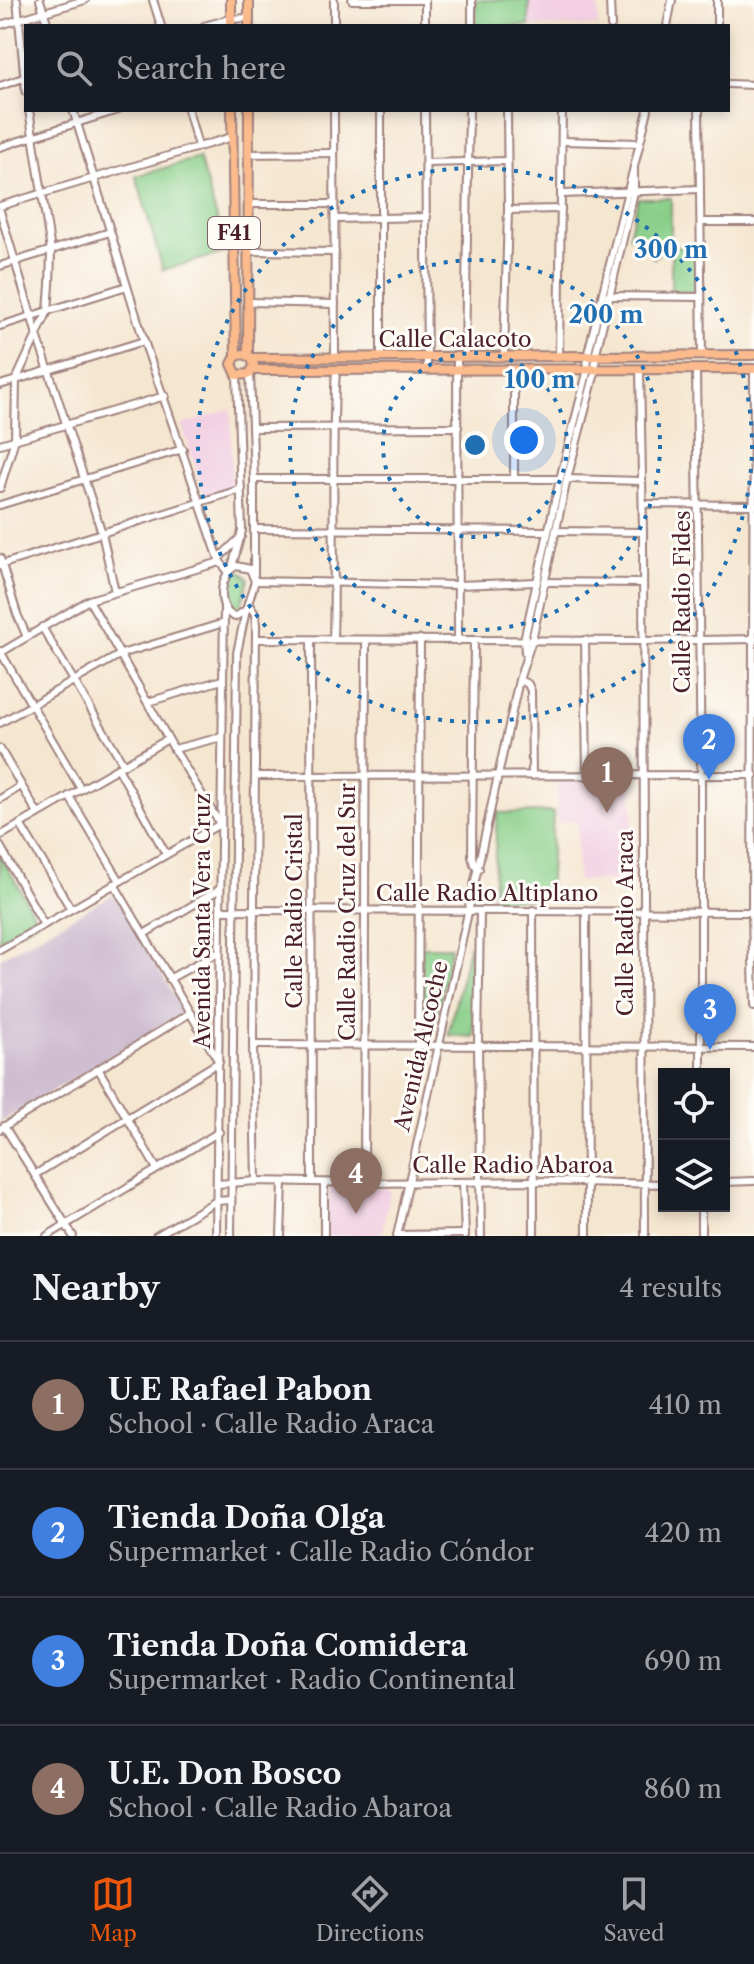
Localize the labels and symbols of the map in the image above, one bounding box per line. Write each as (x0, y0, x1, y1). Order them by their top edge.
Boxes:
road number: F41 (208, 217, 260, 249)
text: 300 m (634, 235, 708, 264)
text: 200 m (569, 300, 643, 329)
street label: Calle Calacoto (379, 326, 531, 353)
text: 100 m (504, 365, 576, 394)
your location (504, 420, 544, 460)
centre of rings (461, 431, 489, 459)
street label: Calle Radio Fides (669, 510, 696, 694)
pin: 2 (683, 714, 735, 780)
pin: 1 (581, 747, 633, 813)
street label: Calle Radio Cruz del Sur (334, 783, 361, 1041)
street label: Avenida Santa Vera Cruz (189, 793, 216, 1050)
street label: Calle Radio Cristal (281, 813, 308, 1009)
street label: Calle Radio Araca (612, 829, 639, 1016)
street label: Calle Radio Altiplano (376, 880, 598, 907)
street label: Avenida Alcoche (388, 958, 454, 1135)
pin: 3 (684, 984, 736, 1050)
pin: 4 (330, 1148, 382, 1214)
street label: Calle Radio Abaroa (412, 1152, 614, 1179)

